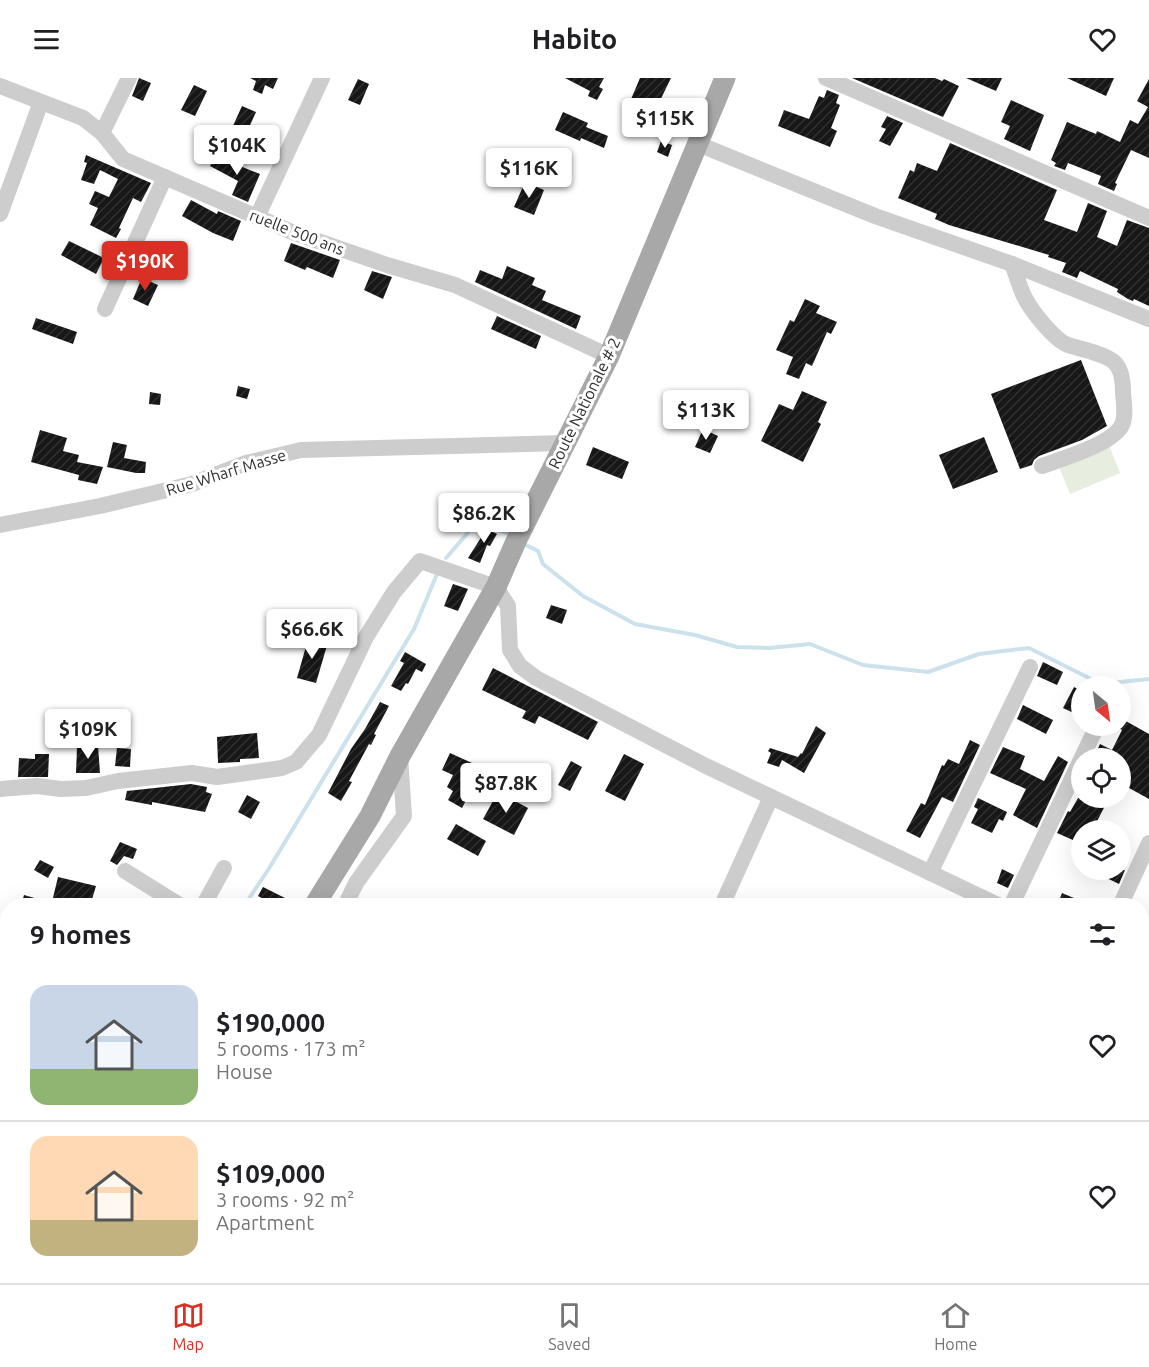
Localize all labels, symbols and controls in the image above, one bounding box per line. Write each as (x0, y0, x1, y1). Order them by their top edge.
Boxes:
icon: menu (30, 23, 63, 56)
icon: heart (1086, 23, 1119, 56)
text: Habito (532, 24, 617, 54)
pin: $115K (623, 98, 707, 149)
text: $115K (636, 106, 694, 129)
pin: $104K (195, 125, 279, 176)
text: $104K (208, 133, 266, 156)
pin: $116K (487, 148, 571, 199)
text: $116K (500, 156, 558, 179)
street label: ruelle 500 ans (247, 206, 347, 258)
pin: $190K (103, 241, 187, 292)
text: $190K (116, 249, 174, 272)
street label: Route Nationale # 2 (544, 335, 624, 471)
pin: $113K (664, 390, 748, 441)
text: $113K (677, 398, 735, 421)
street label: Rue Wharf Masse (164, 445, 288, 499)
pin: $86.2K (435, 493, 533, 544)
text: $86.2K (452, 501, 516, 524)
pin: $66.6K (263, 609, 361, 660)
text: $66.6K (280, 617, 344, 640)
north arrow (1071, 676, 1131, 736)
map controls (1071, 676, 1131, 880)
pin: $109K (46, 709, 130, 760)
text: $109K (59, 717, 117, 740)
button: locate (1071, 748, 1131, 808)
pin: $87.8K (457, 763, 555, 814)
text: $87.8K (474, 771, 538, 794)
button: layers (1071, 820, 1131, 880)
icon: filters (1086, 918, 1119, 951)
text: 9 homes (30, 920, 131, 949)
text: $190,000 (216, 1008, 325, 1037)
icon: home (78, 1009, 150, 1081)
icon: heart (1086, 1029, 1119, 1062)
text: 5 rooms · 173 m² (216, 1037, 366, 1060)
text: House (216, 1060, 273, 1083)
text: $109,000 (216, 1159, 325, 1188)
icon: home (78, 1160, 150, 1232)
icon: heart (1086, 1180, 1119, 1213)
text: 3 rooms · 92 m² (216, 1188, 354, 1211)
text: Apartment (216, 1211, 314, 1234)
tab: Map (172, 1299, 205, 1353)
tab: Saved (548, 1299, 591, 1353)
tab: Home (934, 1299, 977, 1353)

